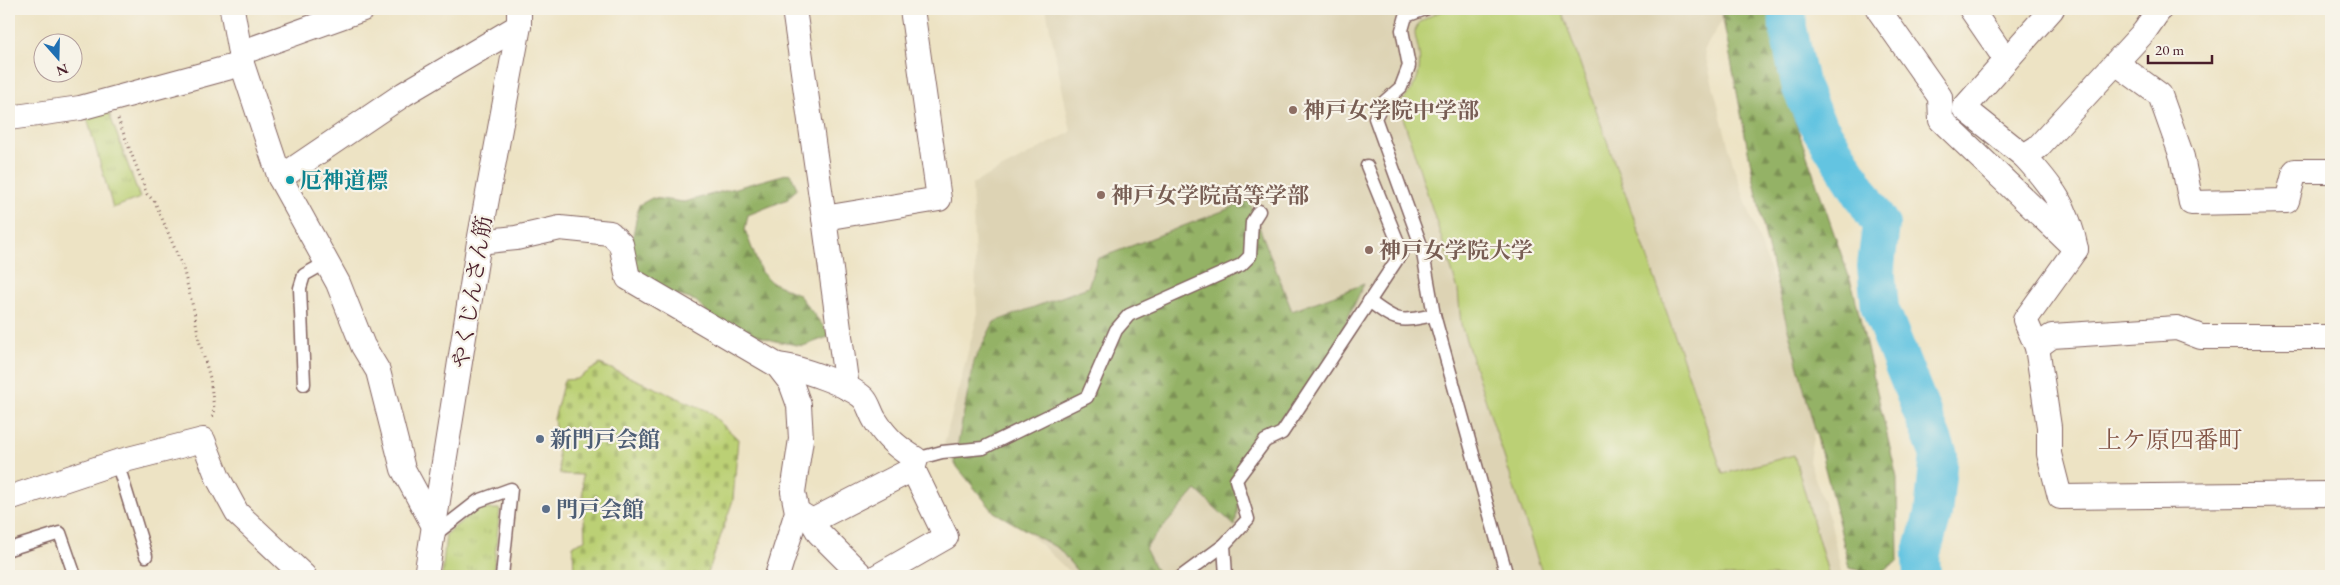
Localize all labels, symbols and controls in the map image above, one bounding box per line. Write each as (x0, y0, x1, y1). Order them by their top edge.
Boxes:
north arrow (32, 32, 82, 82)
scale bar (2148, 32, 2211, 64)
text: 20 m (2155, 40, 2184, 59)
text: N (53, 60, 71, 81)
place label: 神戸女学院中学部 (1303, 96, 1479, 125)
marker: 神戸女学院中学部 (1287, 104, 1299, 116)
place label: 厄神道標 (300, 166, 388, 195)
marker: 厄神道標 (284, 174, 296, 186)
place label: 神戸女学院高等学部 (1111, 181, 1309, 210)
marker: 神戸女学院高等学部 (1095, 189, 1107, 201)
street label: やくじんさん筋 (446, 214, 498, 370)
place label: 神戸女学院大学 (1379, 236, 1533, 265)
marker: 神戸女学院大学 (1363, 244, 1375, 256)
district label: 上ケ原四番町 (2098, 424, 2242, 455)
place label: 新門戸会館 (550, 425, 660, 454)
marker: 新門戸会館 (534, 433, 546, 445)
place label: 門戸会館 (556, 495, 644, 524)
marker: 門戸会館 (540, 503, 552, 515)

